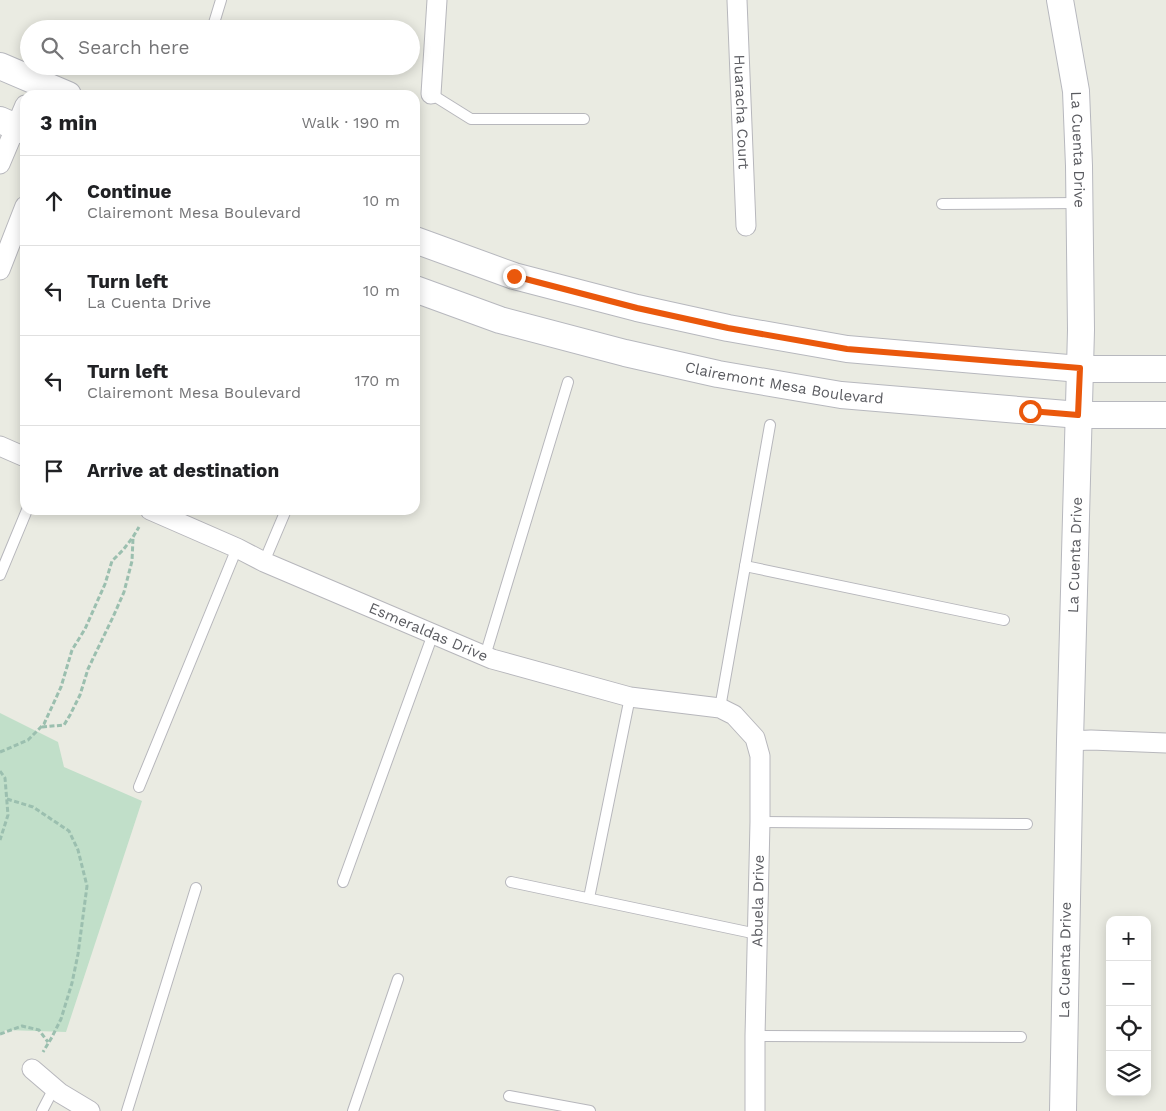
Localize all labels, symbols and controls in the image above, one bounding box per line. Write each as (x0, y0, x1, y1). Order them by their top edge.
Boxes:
search box (20, 20, 420, 75)
icon: search (38, 34, 66, 62)
text: Search here (78, 36, 189, 59)
street label: Huaracha Court (730, 54, 753, 170)
street label: La Cuenta Drive (1067, 91, 1089, 208)
text: 3 min (40, 110, 97, 135)
text: Walk · 190 m (302, 113, 400, 132)
text: Continue (87, 180, 171, 203)
icon: ahead (40, 187, 68, 215)
text: 10 m (363, 191, 400, 210)
text: Clairemont Mesa Boulevard (87, 203, 301, 222)
route end (503, 265, 526, 288)
text: Turn left (87, 270, 168, 293)
icon: left (40, 277, 68, 305)
text: 10 m (363, 281, 400, 300)
text: La Cuenta Drive (87, 293, 211, 312)
street label: Clairemont Mesa Boulevard (683, 358, 884, 408)
text: Turn left (87, 360, 168, 383)
icon: left (40, 367, 68, 395)
text: 170 m (354, 371, 400, 390)
text: Clairemont Mesa Boulevard (87, 383, 301, 402)
route start (1019, 400, 1042, 423)
icon: arrive (40, 457, 68, 485)
text: Arrive at destination (87, 459, 279, 482)
street label: La Cuenta Drive (1064, 496, 1086, 614)
street label: Esmeraldas Drive (366, 599, 491, 665)
street label: Abuela Drive (748, 855, 768, 947)
street label: La Cuenta Drive (1055, 902, 1075, 1018)
map controls (1106, 916, 1151, 1096)
button: + (1106, 916, 1151, 961)
button: − (1106, 961, 1151, 1006)
button: locate (1106, 1006, 1151, 1051)
button: layers (1106, 1051, 1151, 1096)

